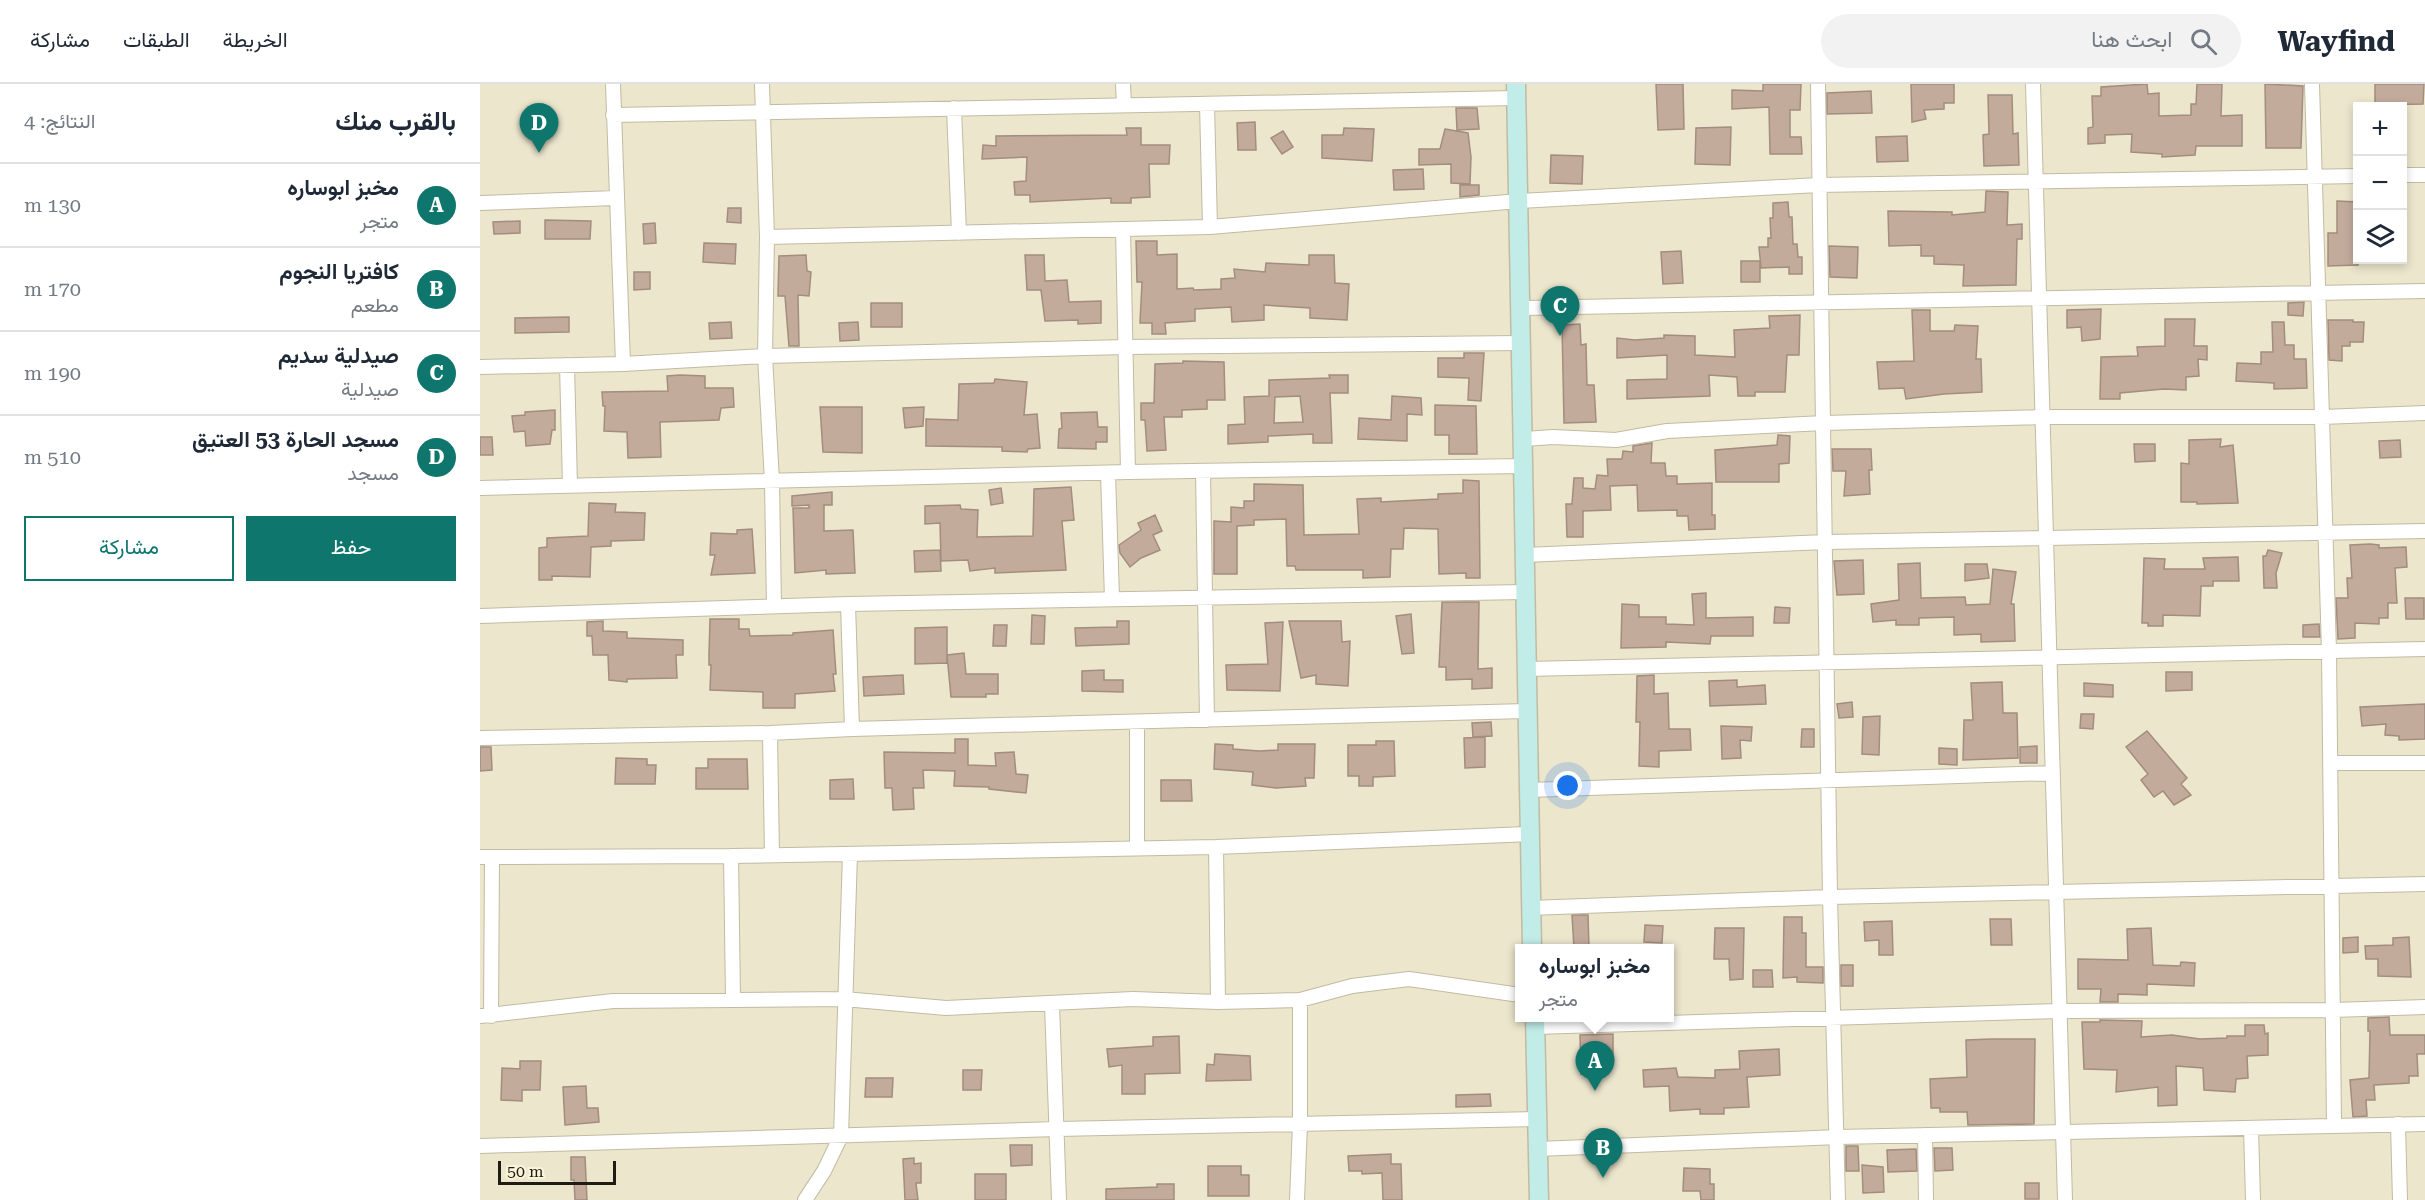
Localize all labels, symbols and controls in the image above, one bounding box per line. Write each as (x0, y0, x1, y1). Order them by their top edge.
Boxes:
search box (1821, 14, 2241, 68)
icon: search (2187, 25, 2220, 58)
text: Wayfind (2277, 25, 2395, 58)
text: ابحث هنا (2091, 27, 2172, 52)
text: مشاركة (30, 28, 90, 52)
text: الطبقات (123, 28, 190, 52)
text: الخريطة (223, 28, 288, 52)
map controls (2353, 102, 2407, 264)
button: + (2353, 102, 2407, 156)
pin: D (520, 104, 558, 153)
text: بالقرب منك (335, 106, 456, 136)
text: النتائج: 4 (24, 109, 95, 133)
button: − (2353, 156, 2407, 210)
text: مخبز ابوساره (287, 175, 399, 200)
text: 130 m (24, 193, 81, 217)
text: A (429, 193, 444, 217)
text: متجر (360, 209, 399, 233)
button: layers (2353, 210, 2407, 264)
text: كافتريا النجوم (279, 259, 399, 284)
text: 170 m (24, 277, 81, 301)
text: B (429, 277, 444, 301)
pin: C (1540, 286, 1580, 336)
text: مطعم (351, 293, 399, 317)
text: صيدلية سديم (278, 343, 399, 368)
text: 190 m (24, 361, 81, 385)
text: C (430, 361, 444, 385)
text: صيدلية (341, 377, 399, 401)
text: مسجد الحارة 53 العتيق (192, 427, 399, 452)
text: 510 m (24, 445, 81, 469)
text: D (428, 445, 445, 469)
text: مسجد (347, 461, 399, 485)
button: مشاركة (24, 516, 234, 581)
button: حفظ (246, 516, 456, 581)
your location (1553, 771, 1582, 800)
popup (1515, 944, 1674, 1022)
text: مخبز ابوساره (1539, 953, 1650, 978)
text: متجر (1539, 987, 1578, 1011)
pin: A (1576, 1042, 1614, 1091)
pin: B (1584, 1128, 1622, 1178)
scale bar (498, 1158, 616, 1186)
text: 50 m (507, 1162, 544, 1181)

